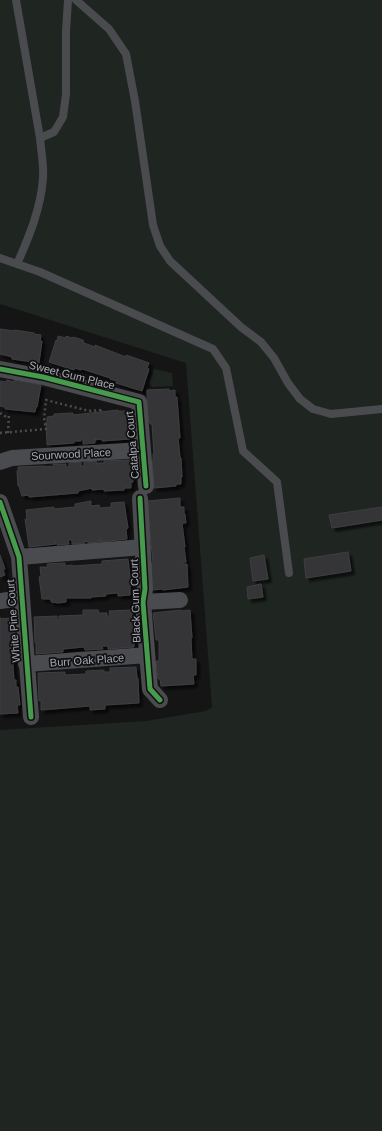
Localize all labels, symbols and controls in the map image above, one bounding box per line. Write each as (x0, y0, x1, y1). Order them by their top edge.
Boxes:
street label: Sweet Gum Place (28, 359, 116, 391)
street label: Catalpa Court (123, 411, 141, 479)
street label: Sourwood Place (31, 446, 111, 462)
street label: Black Gum Court (128, 559, 142, 643)
street label: White Pine Court (4, 579, 22, 663)
street label: Burr Oak Place (49, 651, 125, 669)

